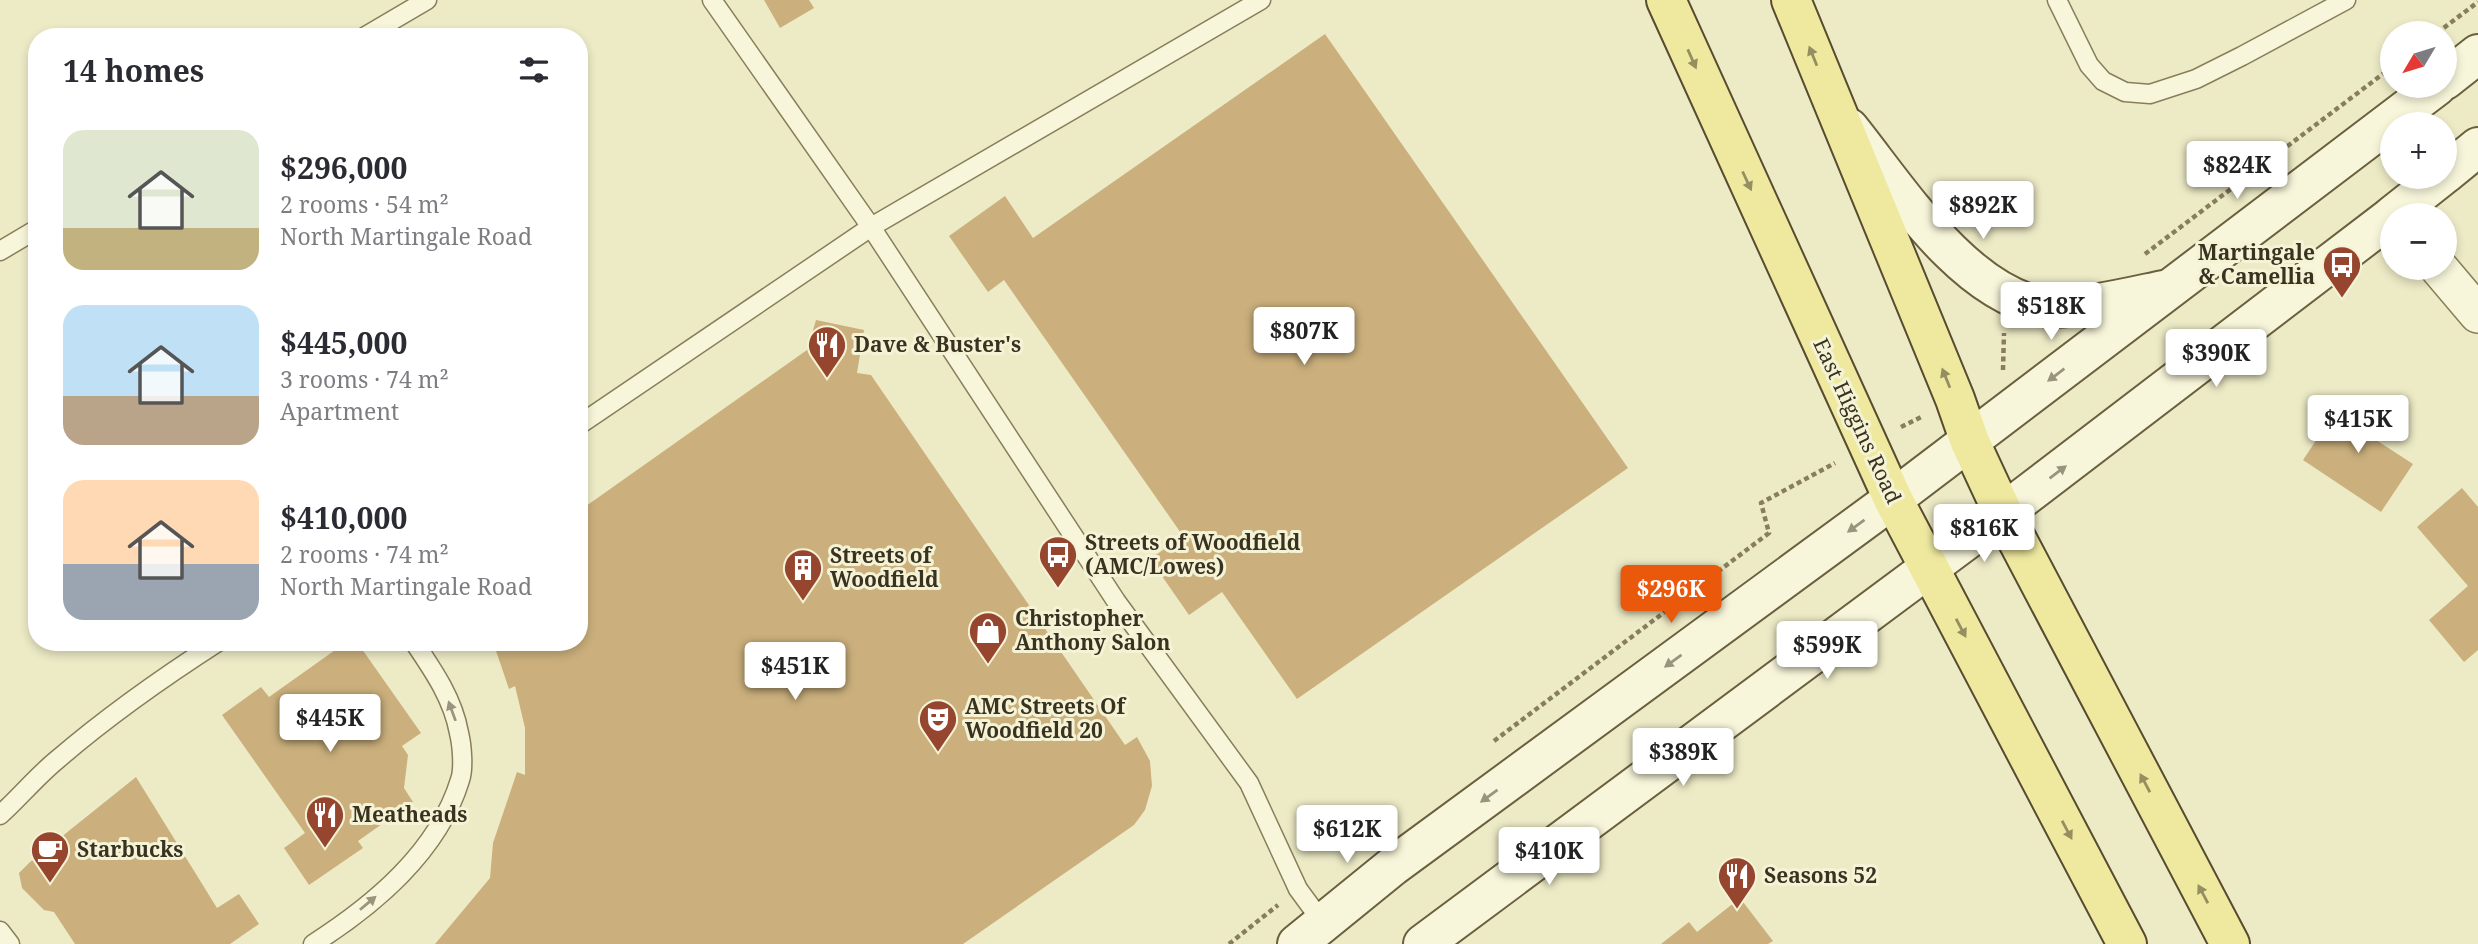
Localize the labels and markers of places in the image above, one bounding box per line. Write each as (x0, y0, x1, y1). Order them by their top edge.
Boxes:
pin: $824K (2188, 142, 2286, 201)
pin: $892K (1934, 182, 2032, 241)
place label: Martingale & Camellia (2198, 238, 2315, 290)
bus stop icon: Martingale & Camellia (2321, 244, 2363, 299)
pin: $518K (2002, 282, 2100, 342)
pin: $807K (1255, 308, 1353, 367)
restaurant icon: Dave & Buster's (806, 324, 848, 379)
place label: Dave & Buster's (854, 330, 1021, 358)
pin: $390K (2167, 330, 2265, 389)
pin: $415K (2309, 396, 2407, 455)
pin: $816K (1935, 504, 2033, 564)
place label: Streets of Woodfield (AMC/Lowes) (1085, 528, 1301, 580)
bus stop icon: Streets of Woodfield (AMC/Lowes) (1037, 534, 1079, 589)
place label: Streets of Woodfield (830, 541, 939, 593)
building icon: Streets of Woodfield (782, 547, 824, 602)
pin: $296K (1622, 566, 1720, 625)
place label: Christopher Anthony Salon (1015, 604, 1170, 656)
shop icon: Christopher Anthony Salon (967, 610, 1009, 665)
pin: $599K (1778, 622, 1876, 681)
pin: $451K (746, 642, 844, 702)
place label: AMC Streets Of Woodfield 20 (965, 692, 1128, 744)
pin: $445K (281, 694, 379, 754)
theatre icon: AMC Streets Of Woodfield 20 (917, 698, 959, 753)
pin: $389K (1634, 728, 1732, 788)
restaurant icon: Meatheads (304, 794, 346, 849)
place label: Meatheads (352, 800, 467, 828)
pin: $612K (1298, 806, 1396, 865)
pin: $410K (1500, 828, 1598, 887)
cafe icon: Starbucks (29, 829, 71, 884)
place label: Starbucks (77, 835, 183, 863)
restaurant icon: Seasons 52 (1716, 855, 1758, 910)
place label: Seasons 52 (1764, 861, 1877, 889)

